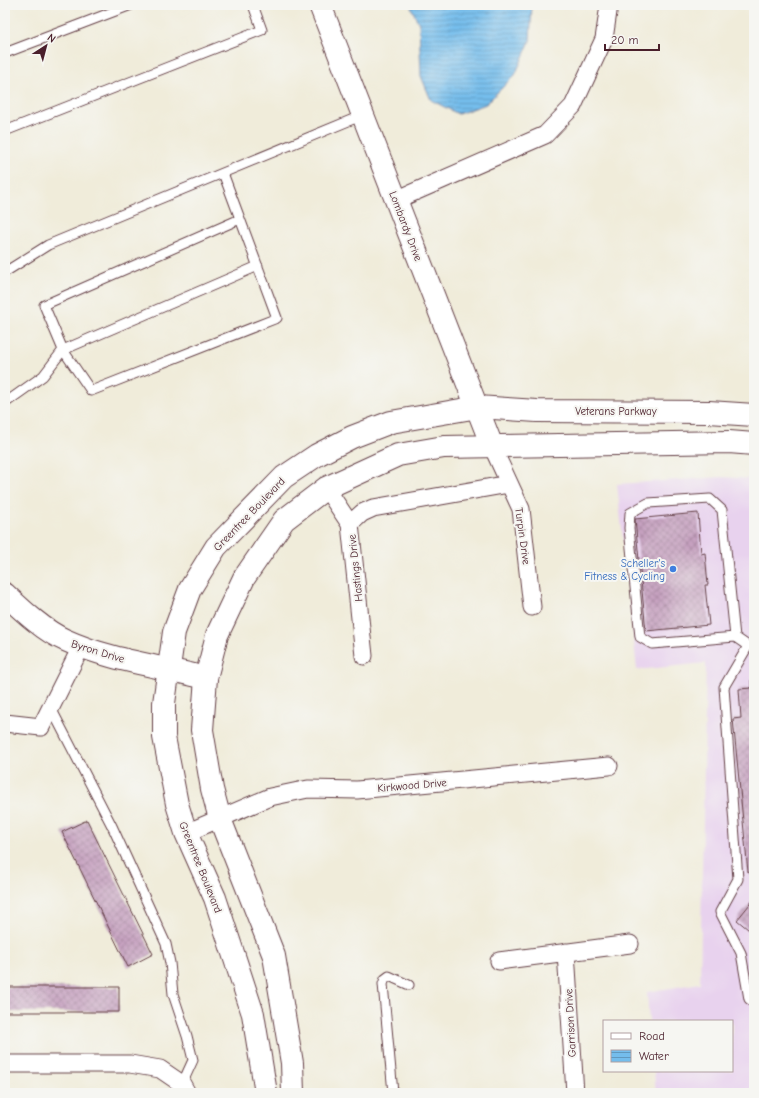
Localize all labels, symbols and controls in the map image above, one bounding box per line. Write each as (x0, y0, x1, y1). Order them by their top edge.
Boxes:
north arrow (26, 26, 66, 66)
scale bar (605, 26, 659, 52)
text: N (45, 31, 58, 46)
text: 20 m (611, 33, 639, 47)
street label: Lombardy Drive (386, 189, 425, 263)
street label: Veterans Parkway (575, 405, 657, 418)
street label: Greentree Boulevard (211, 475, 288, 554)
street label: Turpin Drive (512, 507, 533, 566)
street label: Hastings Drive (345, 533, 365, 602)
place label: Scheller's Fitness & Cycling (584, 557, 665, 583)
marker: Scheller's Fitness & Cycling (668, 564, 678, 574)
street label: Byron Drive (70, 637, 127, 666)
street label: Kirkwood Drive (377, 776, 448, 795)
street label: Greentree Boulevard (176, 820, 225, 915)
street label: Garrison Drive (562, 988, 579, 1058)
legend (603, 1020, 733, 1072)
text: Road (639, 1029, 665, 1043)
text: Water (639, 1049, 669, 1063)

